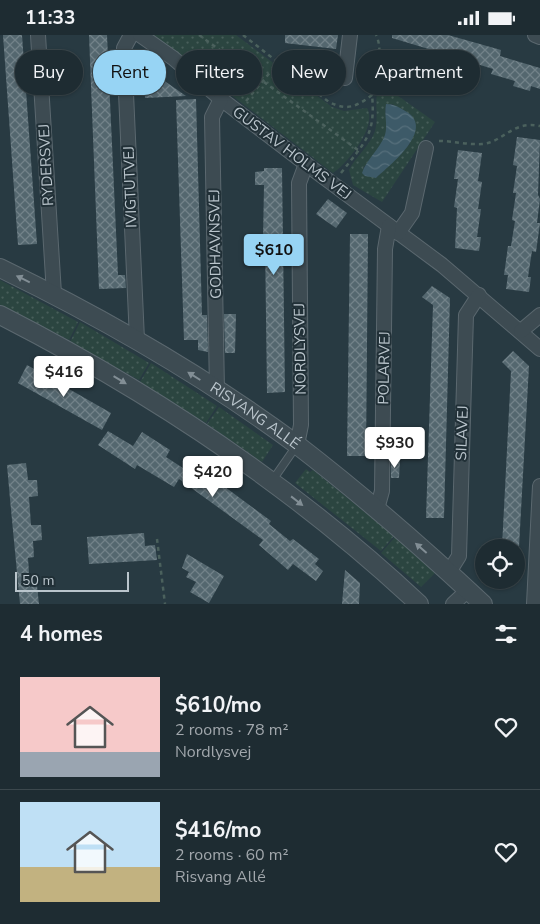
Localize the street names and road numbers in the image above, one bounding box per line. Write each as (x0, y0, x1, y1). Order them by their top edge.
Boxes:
street label: GUSTAV HOLMS VEJ (228, 102, 356, 204)
street label: RYDERSVEJ (34, 123, 58, 207)
street label: IVIGTUTVEJ (119, 146, 141, 228)
street label: GODHAVNSVEJ (204, 189, 226, 299)
street label: NORDLYSVEJ (289, 303, 311, 395)
street label: POLARVEJ (373, 331, 395, 405)
street label: RISVANG ALLÉ (206, 377, 304, 454)
street label: SILAVEJ (451, 405, 473, 461)

